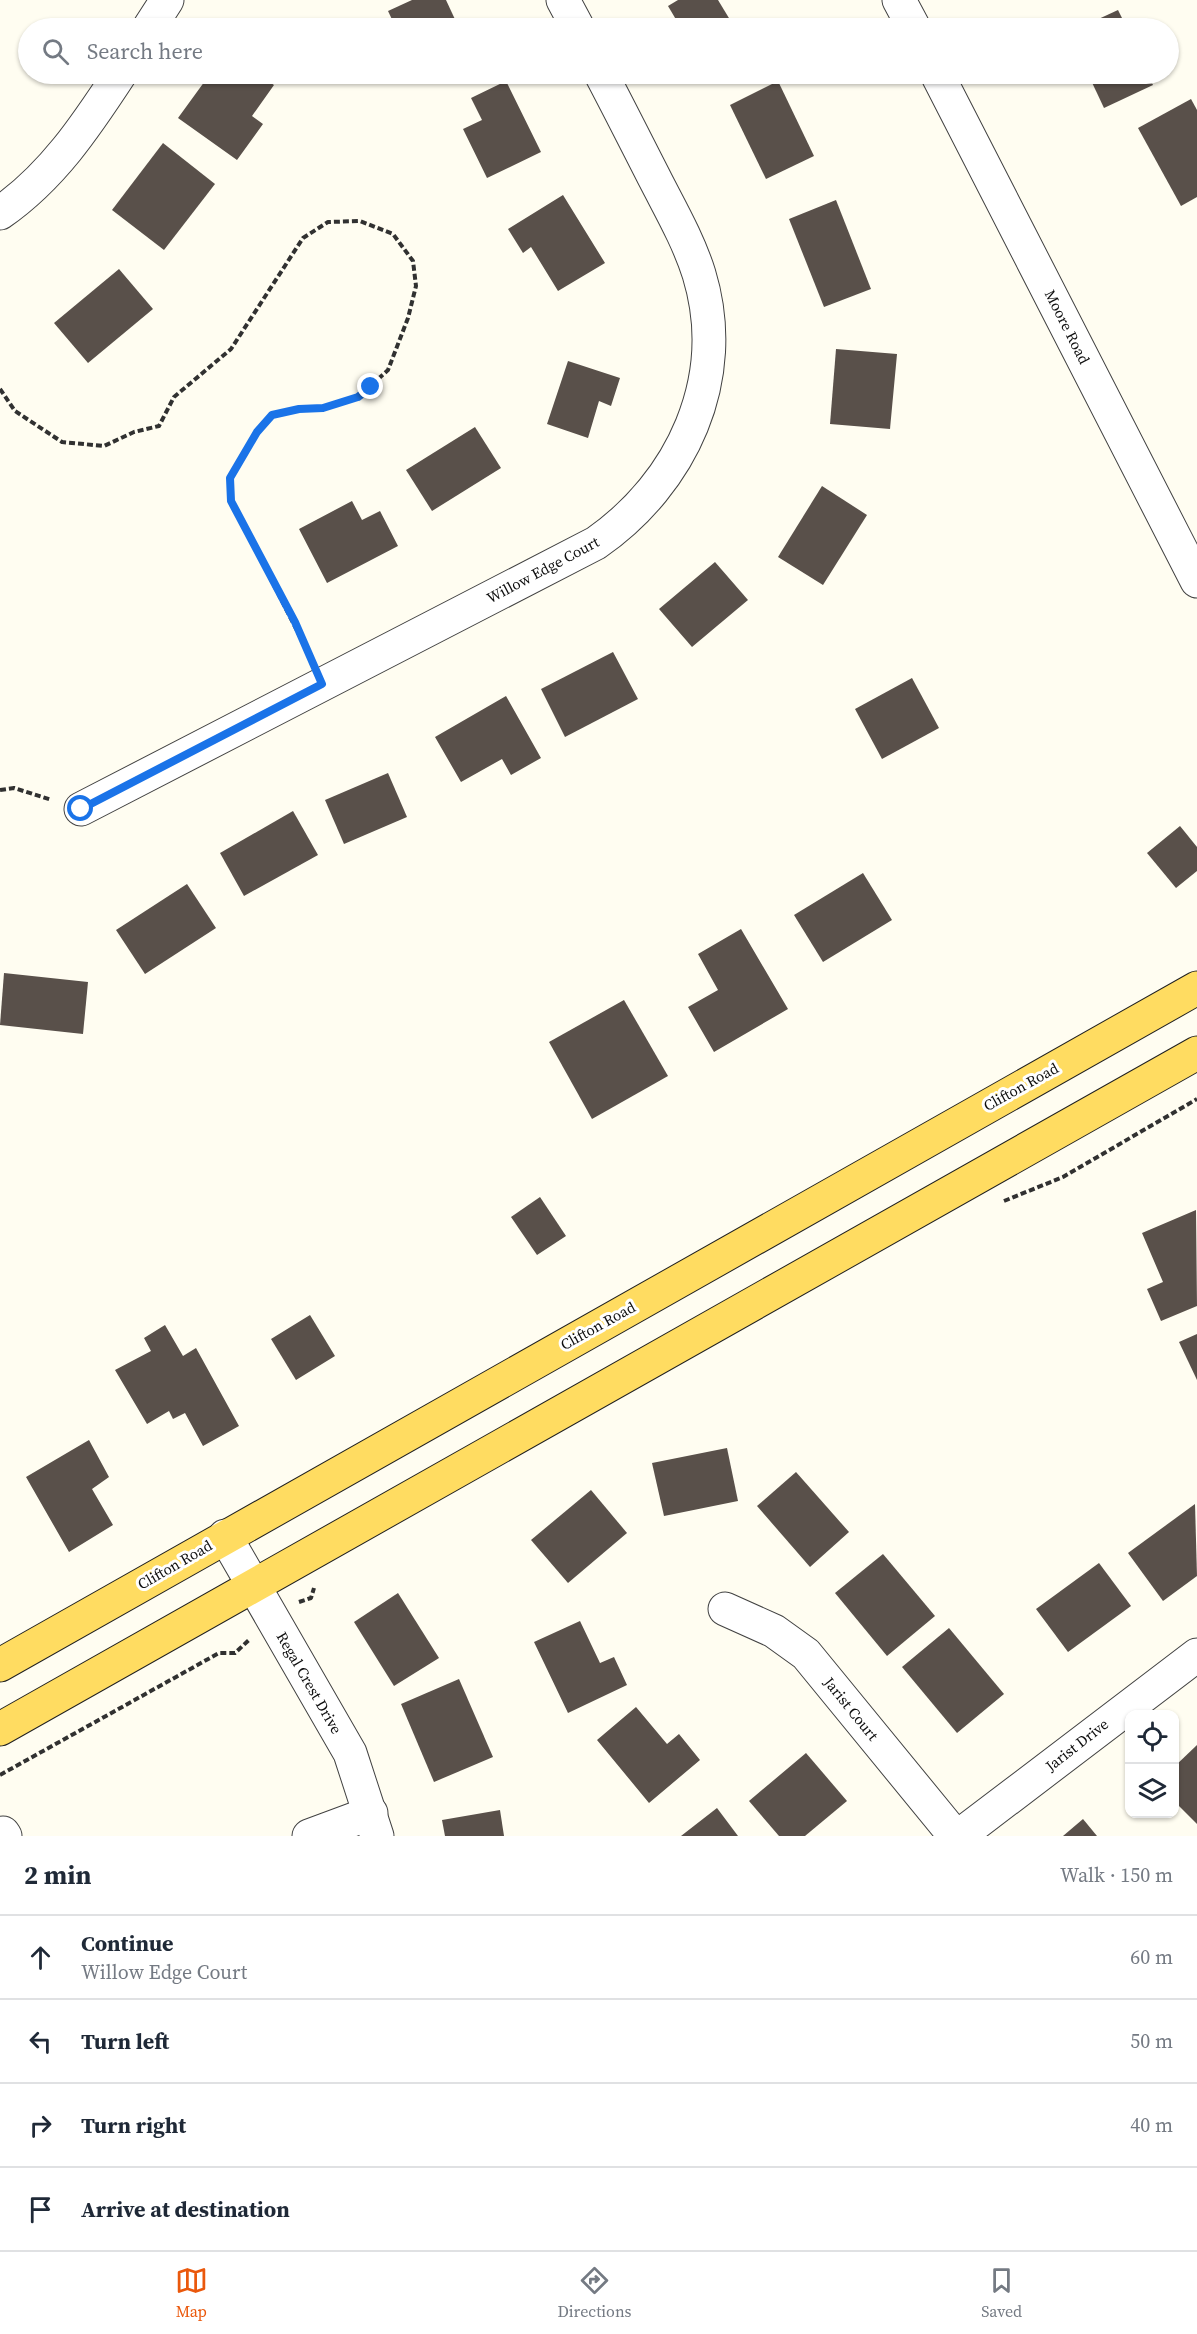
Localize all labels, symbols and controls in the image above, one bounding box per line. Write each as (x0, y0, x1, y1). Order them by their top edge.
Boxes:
search box (18, 18, 1179, 84)
icon: search (39, 35, 72, 68)
text: Search here (87, 36, 203, 66)
street label: Moore Road (1040, 286, 1095, 368)
route end (357, 373, 383, 399)
street label: Willow Edge Court (483, 531, 603, 608)
route start (67, 795, 93, 821)
street label: Clifton Road (979, 1057, 1063, 1116)
street label: Clifton Road (556, 1296, 640, 1355)
street label: Clifton Road (134, 1535, 216, 1594)
street label: Regal Crest Drive (272, 1628, 347, 1738)
street label: Jarist Court (819, 1672, 884, 1745)
map controls (1125, 1710, 1179, 1818)
button: locate (1125, 1710, 1179, 1764)
street label: Jarist Drive (1040, 1713, 1113, 1776)
button: layers (1125, 1764, 1179, 1818)
text: 2 min (24, 1857, 91, 1893)
text: Walk · 150 m (1060, 1861, 1173, 1889)
text: Continue (81, 1928, 174, 1958)
icon: ahead (24, 1941, 57, 1974)
text: 60 m (1130, 1943, 1173, 1971)
text: Willow Edge Court (81, 1958, 247, 1986)
icon: left (24, 2025, 57, 2058)
text: Turn left (81, 2026, 169, 2056)
text: 50 m (1130, 2027, 1173, 2055)
icon: right (24, 2109, 57, 2142)
text: Turn right (81, 2110, 186, 2140)
text: 40 m (1130, 2111, 1173, 2139)
icon: arrive (24, 2193, 57, 2226)
text: Arrive at destination (81, 2194, 290, 2224)
tab: Map (175, 2264, 208, 2322)
tab: Directions (557, 2264, 632, 2322)
tab: Saved (981, 2264, 1022, 2322)

